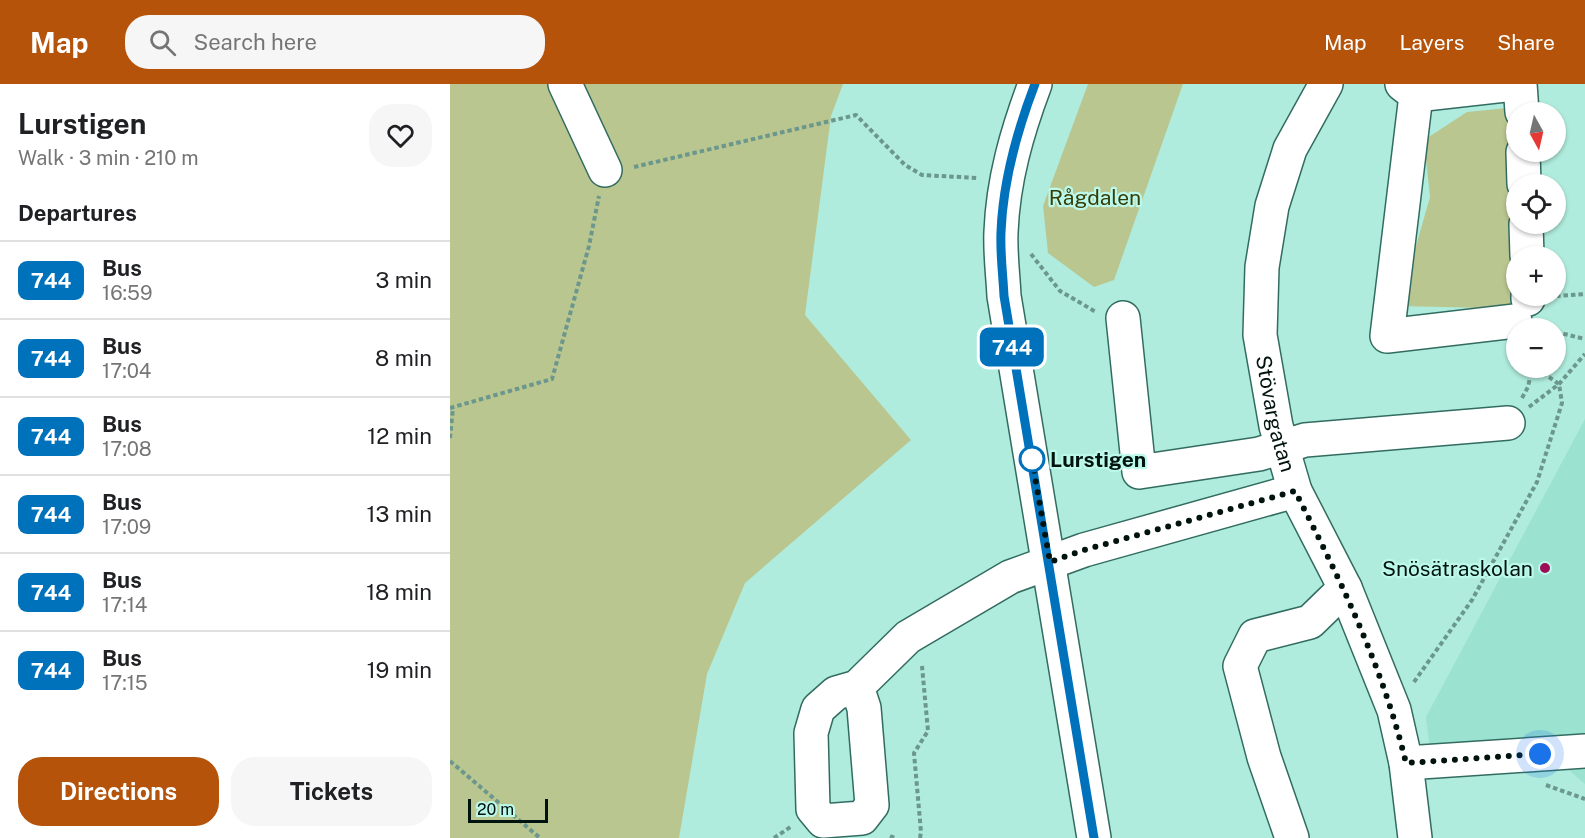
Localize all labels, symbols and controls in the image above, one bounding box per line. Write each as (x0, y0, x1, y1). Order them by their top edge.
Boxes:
search box (125, 15, 545, 69)
text: Map (30, 26, 89, 59)
icon: search (146, 26, 179, 59)
text: Search here (194, 29, 317, 55)
text: Map (1324, 30, 1367, 55)
text: Layers (1400, 30, 1464, 55)
text: Share (1497, 30, 1555, 55)
north arrow (1506, 102, 1566, 162)
map controls (1506, 102, 1566, 378)
button: heart (369, 104, 432, 167)
text: Lurstigen (18, 107, 146, 140)
text: Walk · 3 min · 210 m (18, 146, 199, 170)
button: locate (1506, 174, 1566, 234)
park label: Rågdalen (1049, 185, 1141, 210)
text: Departures (18, 200, 137, 226)
button: + (1506, 246, 1566, 306)
text: Bus (102, 255, 142, 281)
text: 3 min (375, 267, 432, 293)
text: 744 (31, 268, 71, 293)
text: 16:59 (102, 281, 152, 305)
button: − (1506, 318, 1566, 378)
line badge: 744 (978, 328, 1046, 366)
text: Bus (102, 333, 142, 359)
text: 744 (992, 335, 1032, 360)
text: 8 min (375, 345, 432, 371)
text: 744 (31, 346, 71, 371)
street label: Stövargatan (1251, 353, 1301, 475)
text: 17:04 (102, 359, 151, 383)
text: Bus (102, 411, 142, 437)
text: 12 min (367, 423, 432, 449)
text: 744 (31, 424, 71, 449)
text: 17:08 (102, 437, 152, 461)
marker: Lurstigen (1019, 446, 1045, 472)
place label: Lurstigen (1050, 447, 1146, 472)
text: Bus (102, 489, 142, 515)
text: 13 min (367, 501, 432, 527)
text: 744 (31, 502, 71, 527)
text: 17:09 (102, 515, 151, 539)
place label: Snösätraskolan (1382, 556, 1533, 581)
marker: Snösätraskolan (1538, 561, 1552, 575)
text: Bus (102, 567, 142, 593)
text: 18 min (366, 579, 432, 605)
text: 744 (31, 580, 71, 605)
text: 17:14 (102, 593, 147, 617)
text: Bus (102, 645, 142, 671)
text: 19 min (367, 657, 432, 683)
text: 744 (31, 658, 71, 683)
text: 17:15 (102, 671, 148, 695)
your location (1525, 739, 1555, 769)
button: Directions (18, 757, 219, 826)
button: Tickets (231, 757, 432, 826)
scale bar (468, 796, 548, 824)
text: 20 m (477, 800, 514, 819)

